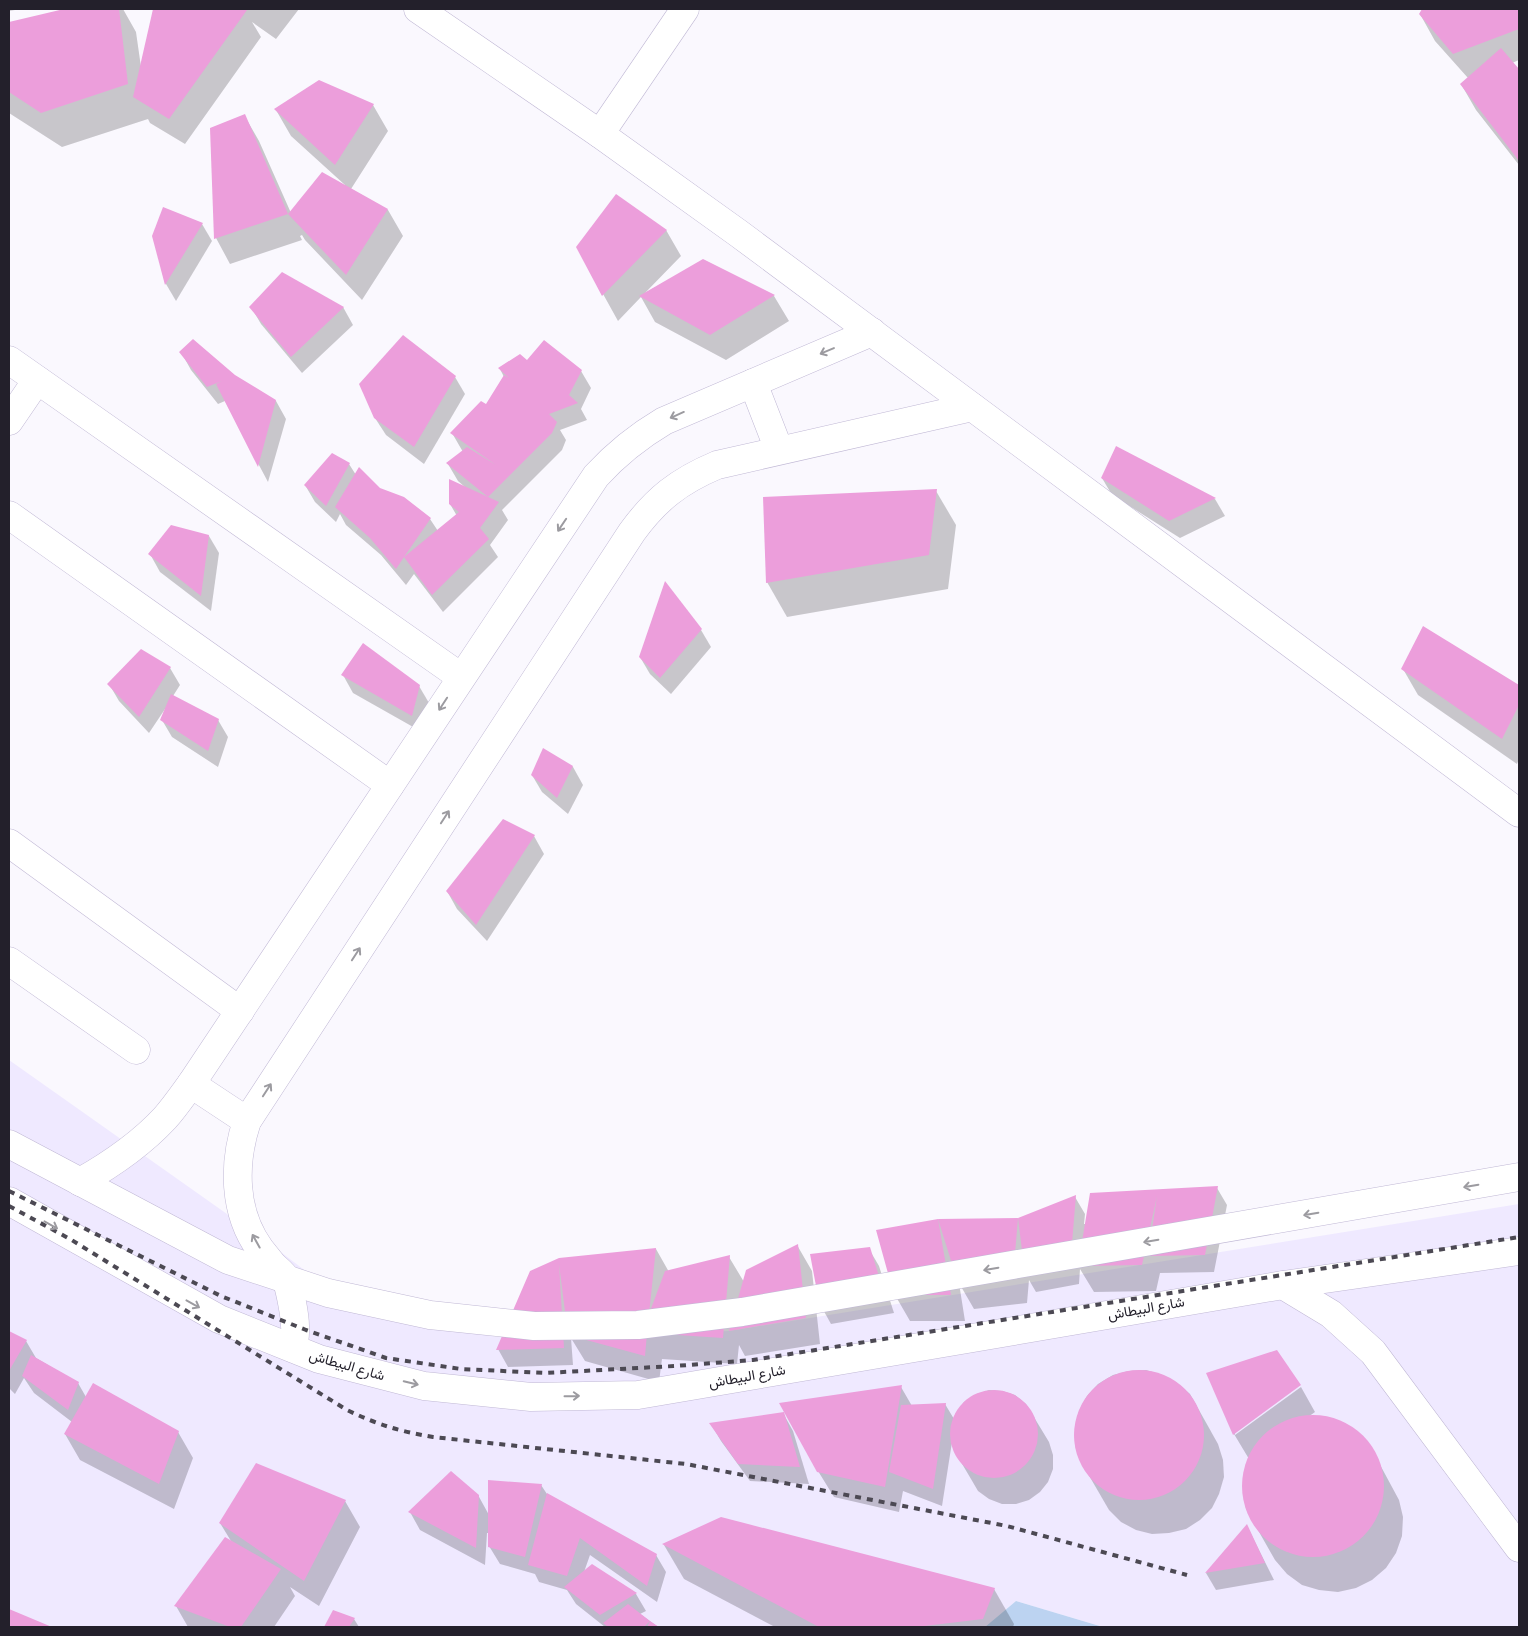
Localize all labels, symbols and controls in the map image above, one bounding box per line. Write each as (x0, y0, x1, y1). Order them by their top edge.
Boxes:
one-way arrow (820, 347, 835, 357)
one-way arrow (670, 411, 685, 421)
one-way arrow (557, 518, 567, 532)
one-way arrow (438, 697, 448, 711)
one-way arrow (440, 811, 450, 825)
one-way arrow (352, 947, 362, 961)
one-way arrow (263, 1083, 273, 1097)
one-way arrow (1464, 1181, 1480, 1191)
one-way arrow (1303, 1209, 1319, 1219)
one-way arrow (44, 1220, 59, 1230)
one-way arrow (251, 1234, 261, 1249)
one-way arrow (1143, 1237, 1159, 1247)
one-way arrow (983, 1265, 999, 1275)
street label: شارع البيطاش (1106, 1291, 1186, 1326)
one-way arrow (185, 1300, 200, 1309)
street label: شارع البيطاش (307, 1345, 387, 1386)
street label: شارع البيطاش (707, 1359, 787, 1394)
one-way arrow (402, 1379, 418, 1388)
one-way arrow (564, 1392, 580, 1401)

